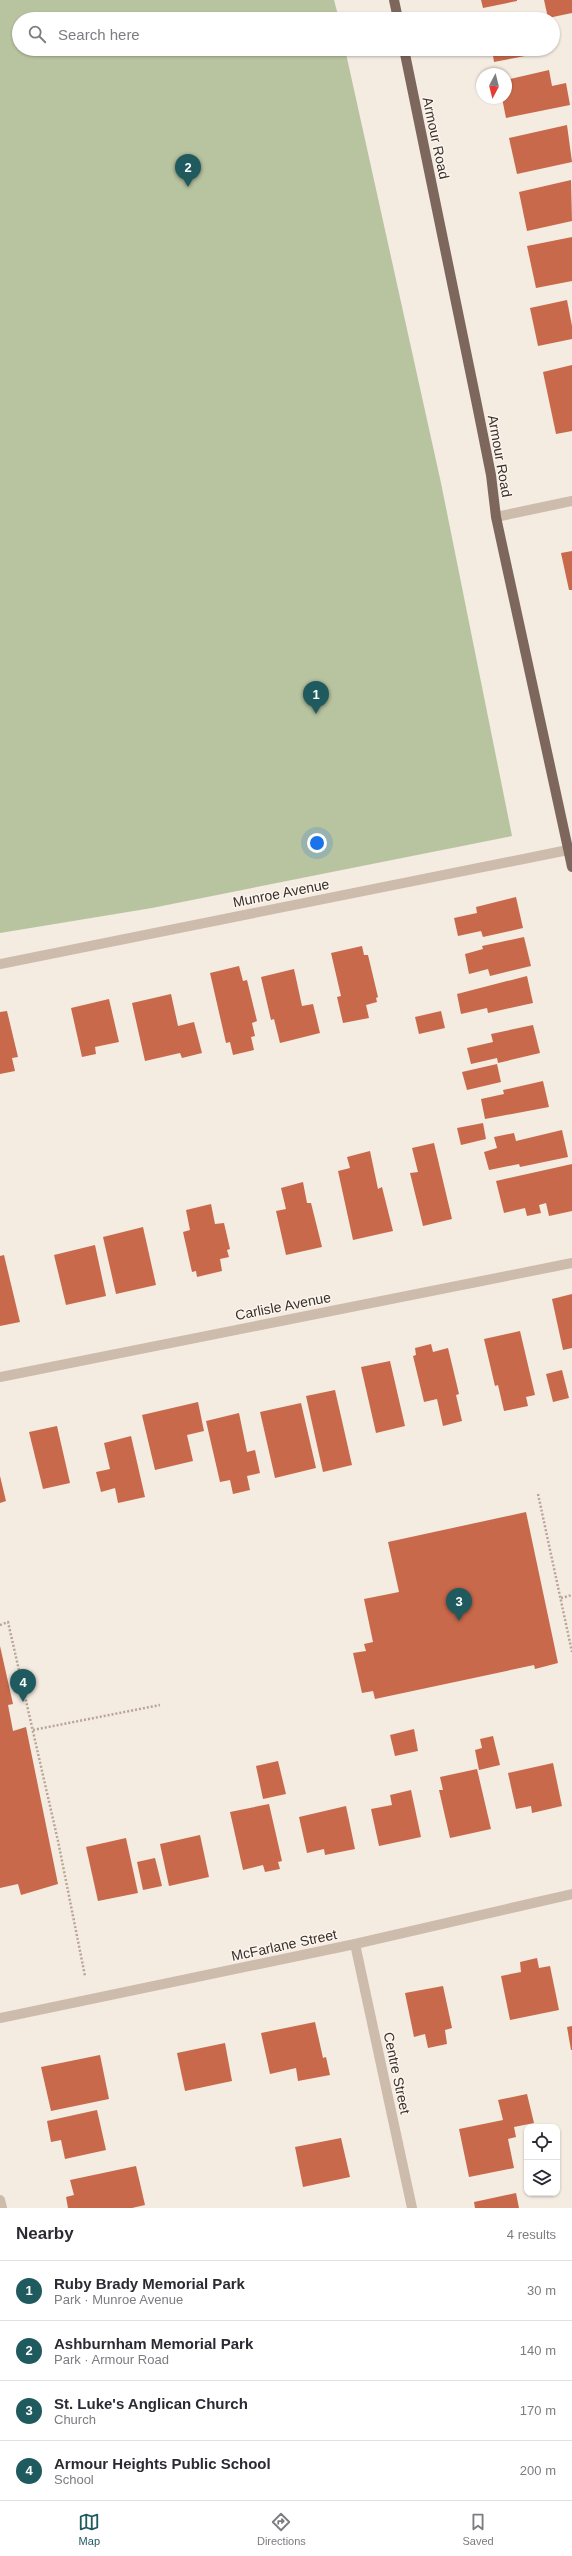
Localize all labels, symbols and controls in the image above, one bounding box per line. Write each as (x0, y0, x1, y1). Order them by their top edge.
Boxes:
search box (12, 12, 560, 56)
icon: search (26, 23, 48, 45)
text: Search here (58, 26, 140, 43)
north arrow (476, 68, 512, 104)
street label: Armour Road (420, 96, 452, 180)
pin: 2 (175, 154, 201, 187)
street label: Armour Road (485, 414, 515, 498)
pin: 1 (303, 681, 329, 714)
your location (307, 833, 327, 853)
street label: Munroe Avenue (231, 876, 331, 910)
street label: Carlisle Avenue (234, 1289, 332, 1323)
pin: 3 (446, 1588, 472, 1621)
pin: 4 (10, 1669, 36, 1702)
street label: McFarlane Street (230, 1926, 338, 1964)
street label: Centre Street (381, 2031, 414, 2115)
map controls (524, 2124, 560, 2196)
button: locate (524, 2124, 560, 2160)
button: layers (524, 2160, 560, 2196)
text: Nearby (16, 2224, 74, 2243)
text: 4 results (507, 2227, 556, 2242)
text: Ruby Brady Memorial Park (54, 2275, 245, 2292)
text: 1 (25, 2283, 33, 2298)
text: 30 m (527, 2283, 556, 2298)
text: Park · Munroe Avenue (54, 2292, 183, 2307)
text: Ashburnham Memorial Park (54, 2335, 253, 2352)
text: 2 (25, 2343, 33, 2358)
text: 140 m (520, 2343, 556, 2358)
text: Park · Armour Road (54, 2352, 169, 2367)
text: St. Luke's Anglican Church (54, 2395, 248, 2412)
text: 3 (25, 2403, 33, 2418)
text: 170 m (520, 2403, 556, 2418)
text: Church (54, 2412, 96, 2427)
text: Armour Heights Public School (54, 2455, 271, 2472)
text: 4 (25, 2463, 33, 2478)
text: 200 m (520, 2463, 556, 2478)
text: School (54, 2472, 94, 2487)
tab: Map (78, 2511, 100, 2547)
tab: Directions (257, 2511, 306, 2547)
tab: Saved (462, 2511, 494, 2547)

